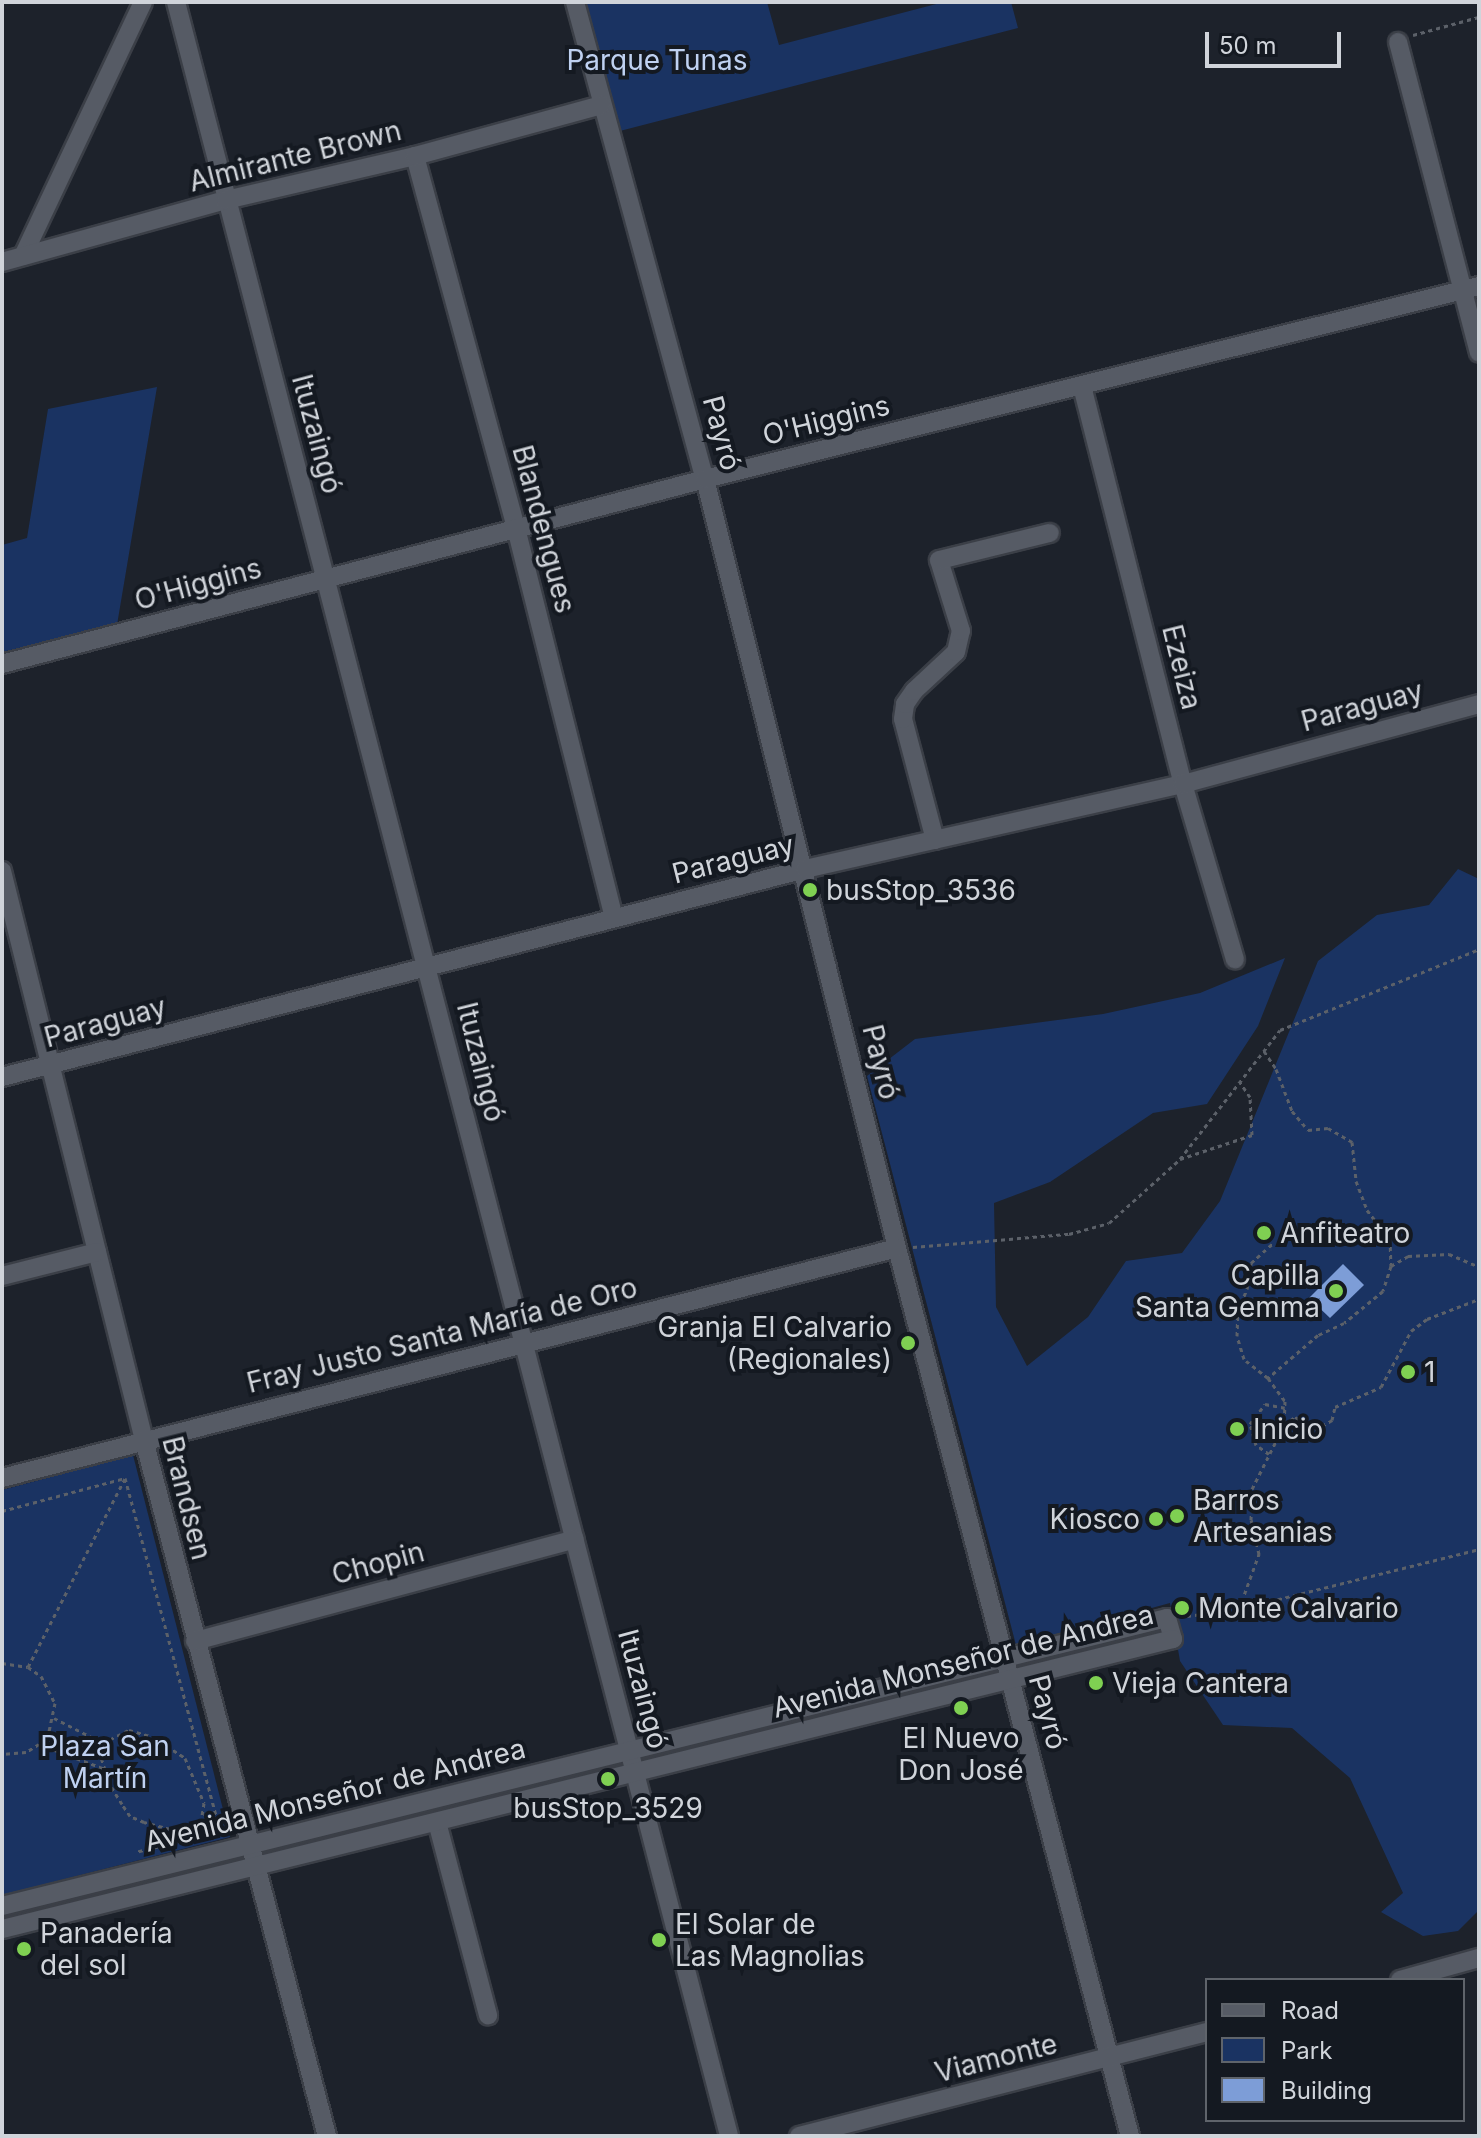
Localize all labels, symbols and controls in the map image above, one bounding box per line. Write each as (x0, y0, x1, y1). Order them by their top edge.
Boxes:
scale bar (1209, 16, 1345, 66)
text: 50 m (1219, 31, 1277, 60)
park label: Parque Tunas (566, 43, 748, 77)
street label: Almirante Brown (185, 113, 405, 199)
street label: Ituzaingó (285, 371, 349, 497)
street label: O'Higgins (759, 388, 893, 452)
street label: Payró (696, 392, 748, 474)
street label: Blandengues (505, 441, 583, 617)
street label: O'Higgins (131, 551, 265, 617)
street label: Ezeiza (1155, 621, 1209, 713)
street label: Paraguay (1297, 674, 1427, 738)
street label: Paraguay (668, 828, 798, 890)
place label: busStop_3536 (826, 873, 1016, 907)
marker: busStop_3536 (801, 881, 819, 899)
street label: Paraguay (40, 990, 170, 1054)
street label: Ituzaingó (450, 999, 512, 1125)
street label: Payró (856, 1021, 906, 1103)
place label: Anfiteatro (1280, 1216, 1410, 1250)
marker: Anfiteatro (1255, 1224, 1273, 1242)
place label: Capilla Santa Gemma (1135, 1258, 1320, 1324)
street label: Fray Justo Santa María de Oro (243, 1270, 641, 1400)
marker: Capilla Santa Gemma (1327, 1282, 1345, 1300)
place label: Granja El Calvario (Regionales) (657, 1310, 892, 1376)
marker: Granja El Calvario (Regionales) (899, 1334, 917, 1352)
place label: 1 (1424, 1355, 1435, 1389)
marker: 1 (1399, 1363, 1417, 1381)
place label: Inicio (1253, 1412, 1323, 1446)
marker: Inicio (1228, 1420, 1246, 1438)
street label: Brandsen (155, 1433, 219, 1563)
place label: Barros Artesanias (1193, 1483, 1333, 1549)
place label: Kiosco (1050, 1502, 1140, 1536)
marker: Barros Artesanias (1168, 1507, 1186, 1525)
marker: Kiosco (1147, 1510, 1165, 1528)
street label: Chopin (328, 1535, 428, 1591)
place label: Monte Calvario (1198, 1591, 1399, 1625)
street label: Avenida Monseñor de Andrea (769, 1597, 1157, 1725)
marker: Monte Calvario (1173, 1599, 1191, 1617)
street label: Ituzaingó (611, 1626, 675, 1752)
place label: Vieja Cantera (1112, 1666, 1289, 1700)
street label: Payró (1022, 1671, 1074, 1753)
marker: Vieja Cantera (1087, 1674, 1105, 1692)
marker: El Nuevo Don José (952, 1699, 970, 1717)
place label: El Nuevo Don José (898, 1721, 1024, 1787)
park label: Plaza San Martín (40, 1729, 170, 1795)
street label: Avenida Monseñor de Andrea (141, 1731, 529, 1859)
marker: busStop_3529 (599, 1770, 617, 1788)
place label: busStop_3529 (513, 1791, 703, 1825)
place label: El Solar de Las Magnolias (675, 1907, 865, 1973)
place label: Panadería del sol (40, 1916, 173, 1982)
marker: El Solar de Las Magnolias (650, 1931, 668, 1949)
marker: Panadería del sol (15, 1940, 33, 1958)
legend (1205, 1978, 1465, 2122)
text: Road (1281, 1996, 1339, 2025)
street label: Viamonte (931, 2027, 1061, 2089)
text: Park (1281, 2036, 1332, 2065)
text: Building (1281, 2076, 1372, 2105)

